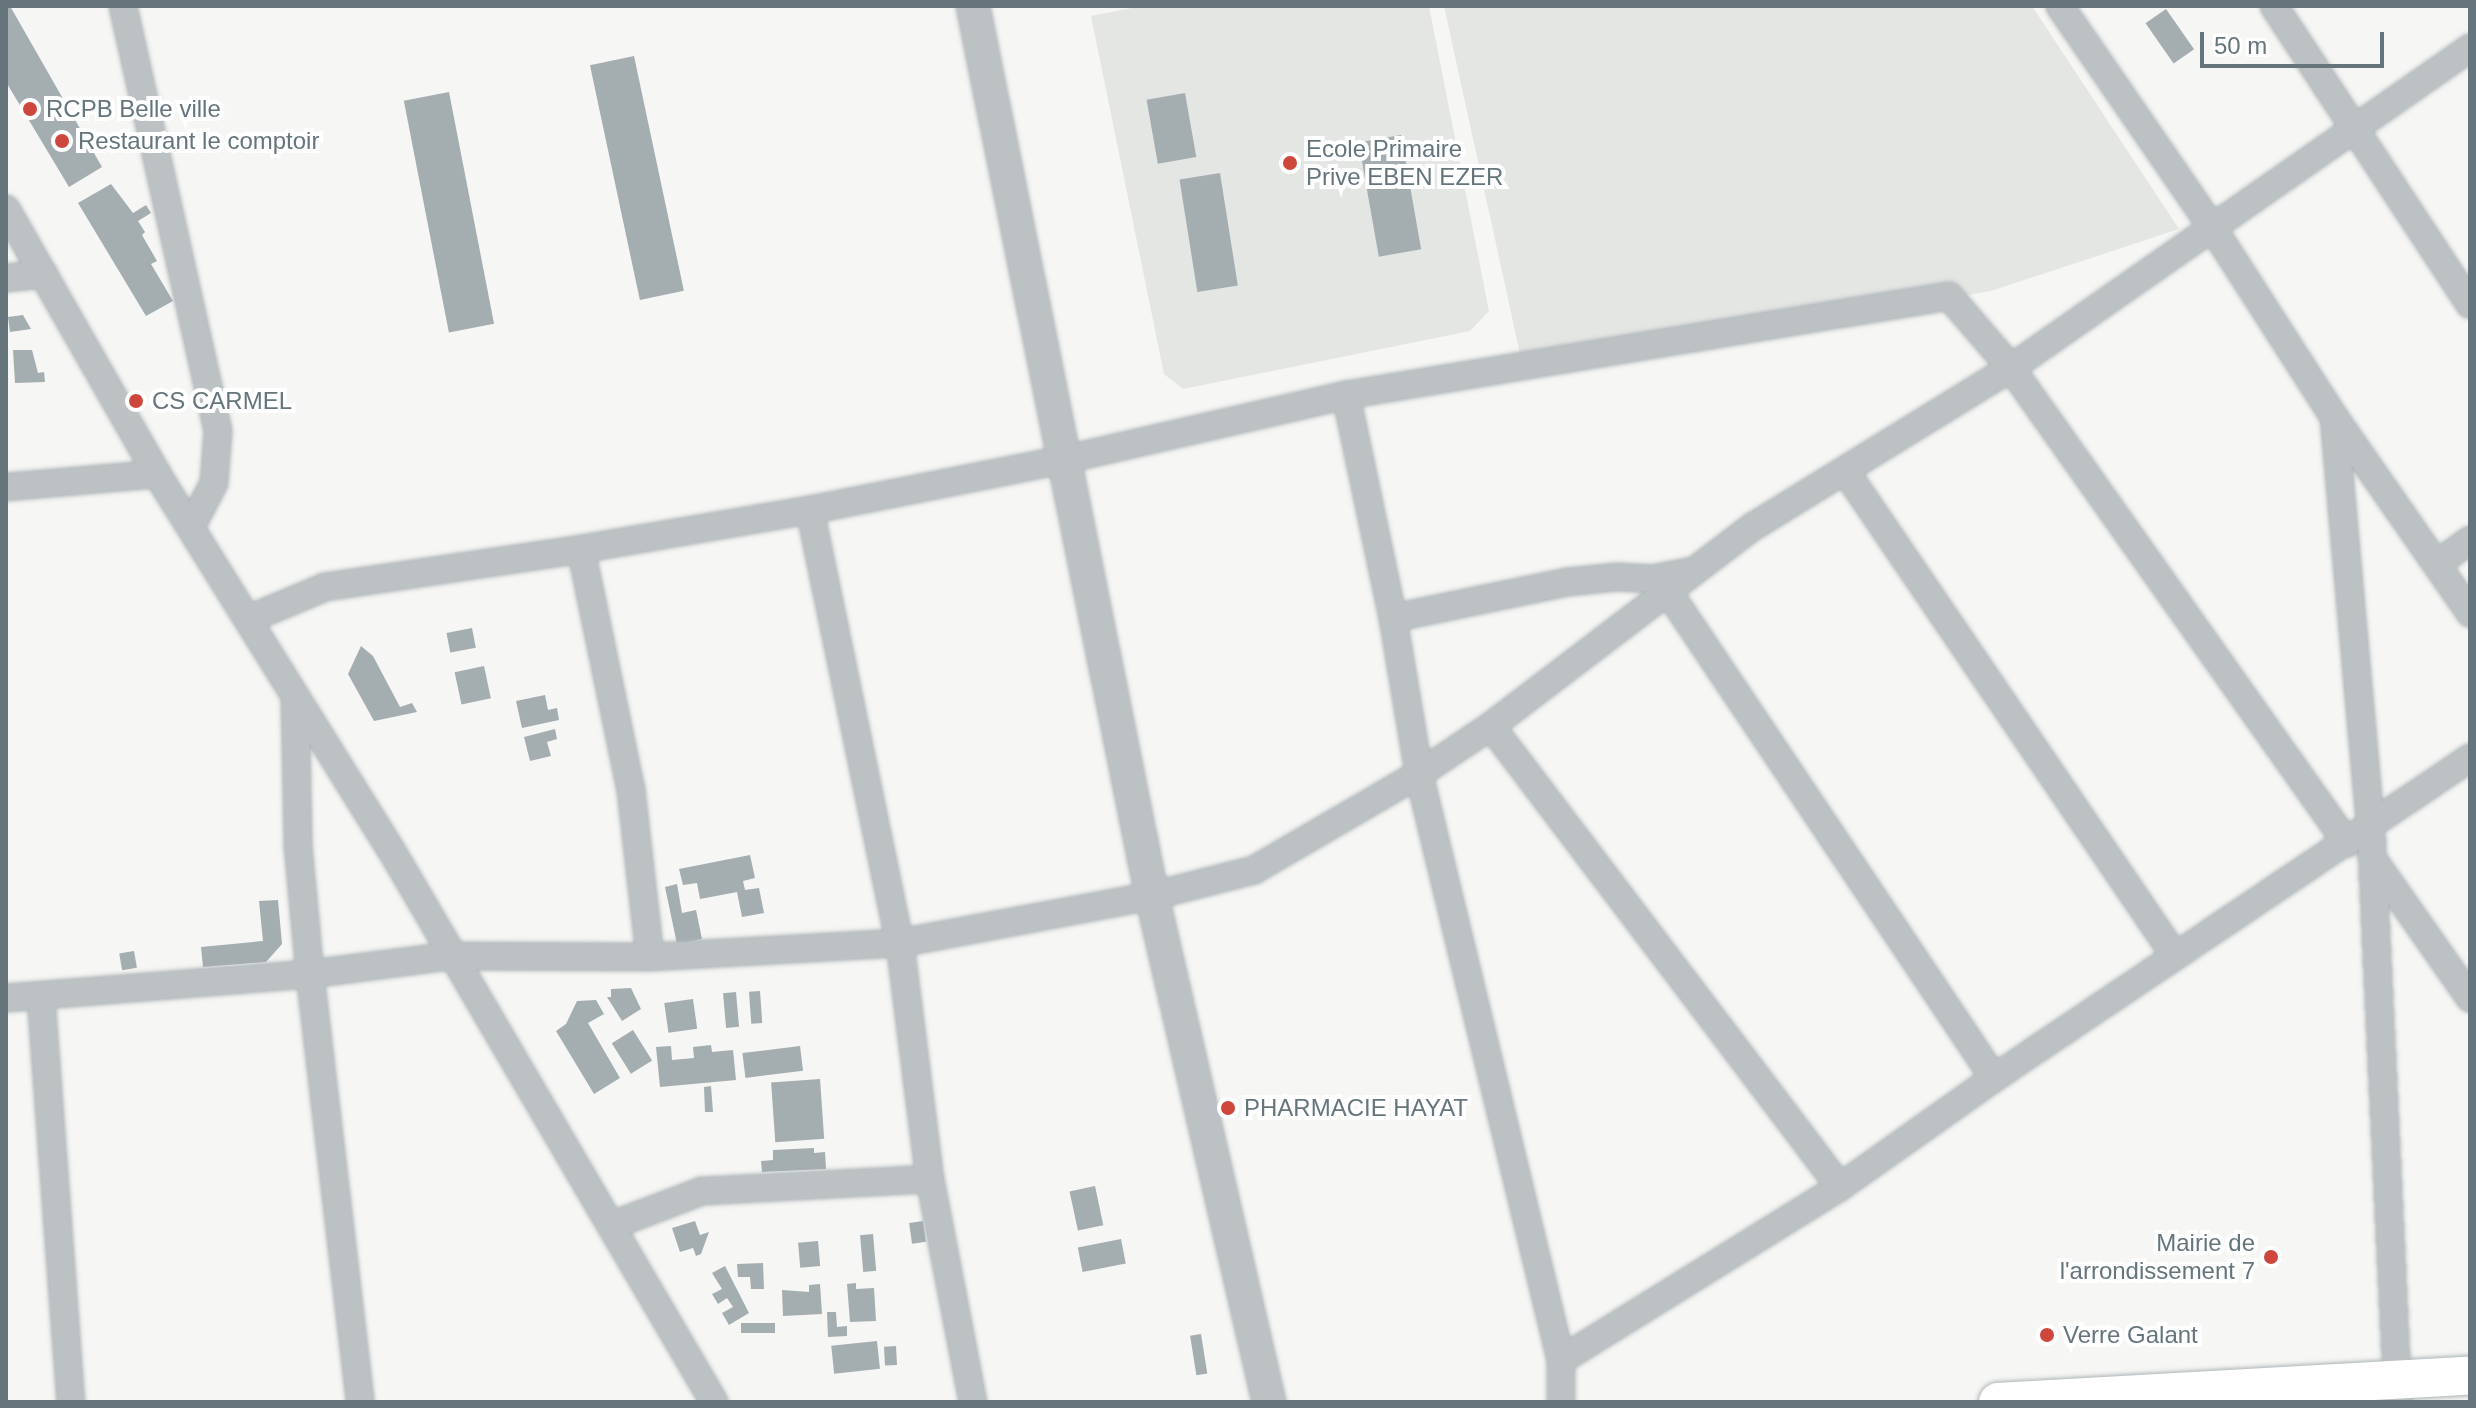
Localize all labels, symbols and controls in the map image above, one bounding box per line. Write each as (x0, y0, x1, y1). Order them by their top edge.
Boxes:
scale bar (2204, 16, 2388, 66)
text: 50 m (2214, 32, 2267, 59)
place label: RCPB Belle ville (46, 95, 221, 123)
marker: RCPB Belle ville (21, 100, 39, 118)
place label: Restaurant le comptoir (78, 127, 319, 155)
marker: Restaurant le comptoir (53, 132, 71, 150)
place label: Ecole Primaire Prive EBEN EZER (1306, 135, 1503, 191)
marker: Ecole Primaire Prive EBEN EZER (1281, 154, 1299, 172)
place label: CS CARMEL (152, 387, 292, 415)
marker: CS CARMEL (127, 392, 145, 410)
place label: PHARMACIE HAYAT (1244, 1094, 1468, 1122)
marker: PHARMACIE HAYAT (1219, 1099, 1237, 1117)
place label: Mairie de l'arrondissement 7 (2060, 1229, 2255, 1285)
marker: Mairie de l'arrondissement 7 (2262, 1248, 2280, 1266)
place label: Verre Galant (2063, 1321, 2198, 1349)
marker: Verre Galant (2038, 1326, 2056, 1344)

